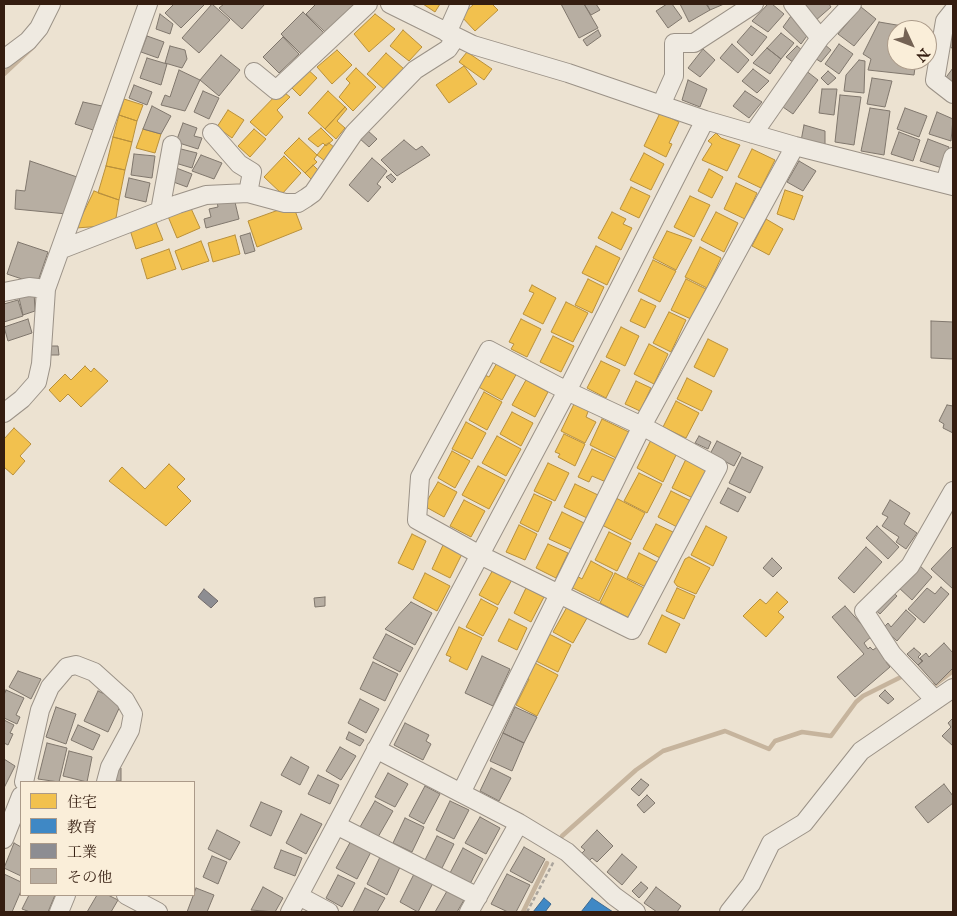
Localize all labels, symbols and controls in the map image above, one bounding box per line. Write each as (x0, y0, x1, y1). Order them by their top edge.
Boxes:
north arrow (887, 20, 937, 70)
text: N (912, 44, 933, 65)
legend (20, 781, 195, 896)
text: 住宅 (67, 793, 97, 812)
text: 教育 (67, 818, 97, 837)
text: 工業 (67, 843, 97, 862)
text: その他 (67, 868, 112, 887)

